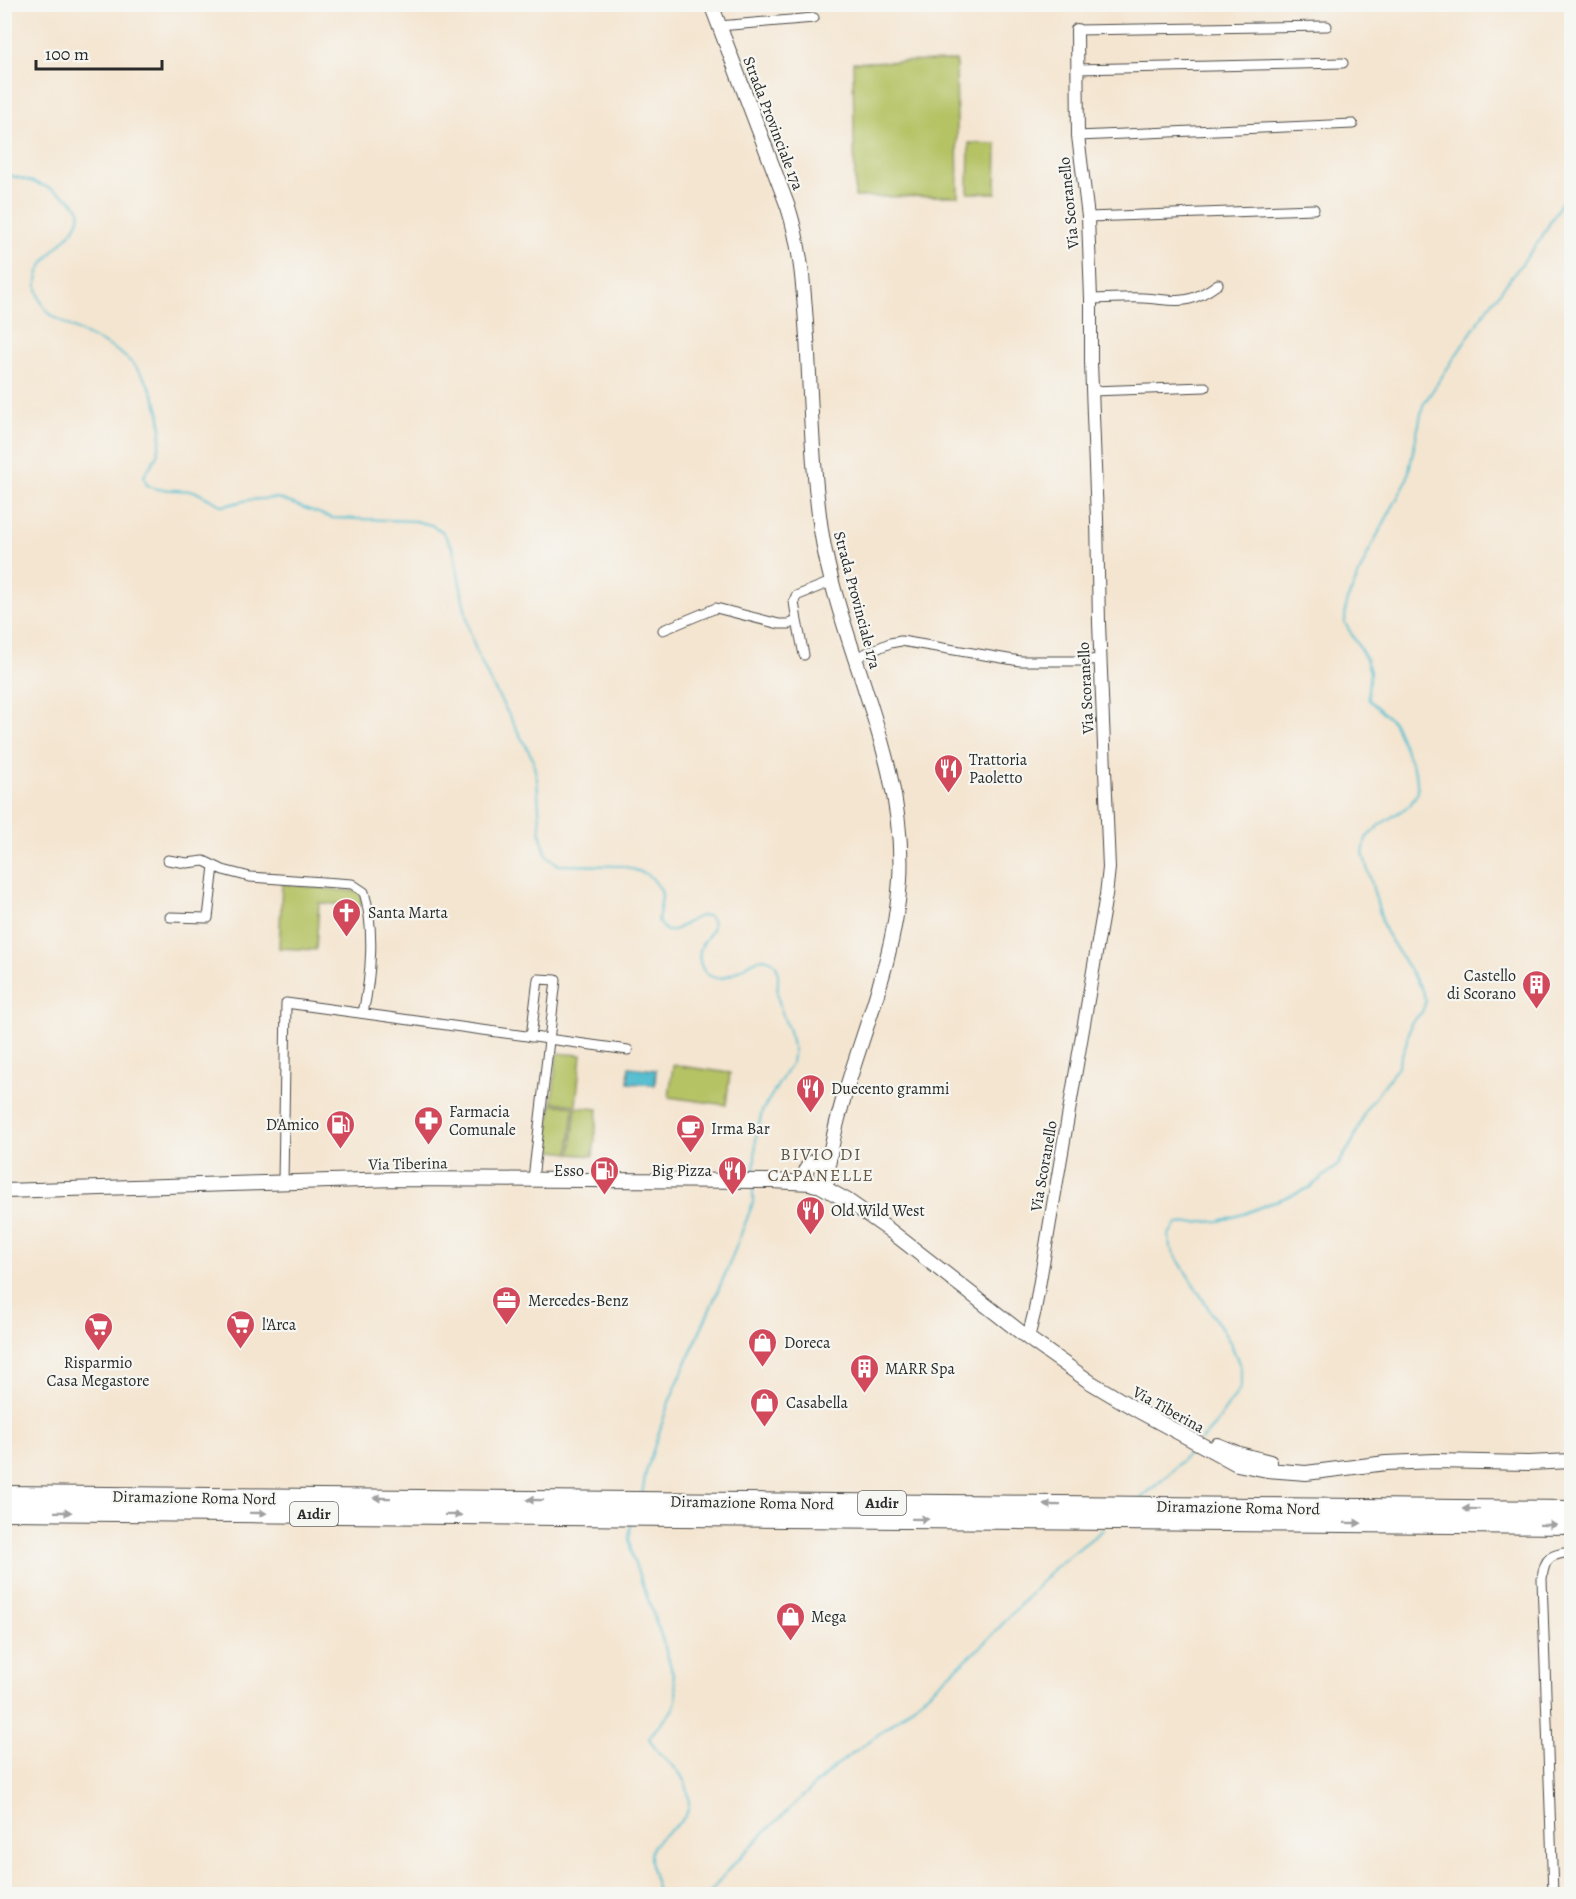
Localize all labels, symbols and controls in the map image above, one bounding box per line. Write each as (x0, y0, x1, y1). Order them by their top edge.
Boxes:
scale bar (36, 33, 162, 71)
text: 100 m (45, 42, 89, 66)
street label: Strada Provinciale 17a (737, 53, 809, 194)
street label: Via Scoranello (1053, 156, 1085, 251)
street label: Strada Provinciale 17a (828, 529, 886, 672)
street label: Via Scoranello (1073, 641, 1099, 735)
place label: Trattoria Paoletto (969, 749, 1028, 789)
restaurant icon: Trattoria Paoletto (932, 752, 964, 794)
church icon: Santa Marta (331, 896, 363, 938)
place label: Santa Marta (368, 902, 449, 924)
place label: Castello di Scorano (1447, 965, 1516, 1005)
building icon: Castello di Scorano (1521, 968, 1553, 1010)
restaurant icon: Duecento grammi (794, 1072, 826, 1114)
place label: Duecento grammi (831, 1078, 950, 1100)
place label: Farmacia Comunale (449, 1101, 516, 1141)
pharmacy icon: Farmacia Comunale (412, 1104, 444, 1146)
fuel station icon: D'Amico (324, 1108, 356, 1150)
cafe icon: Irma Bar (674, 1112, 706, 1154)
place label: D'Amico (266, 1114, 319, 1136)
place label: Irma Bar (711, 1118, 770, 1140)
street label: Via Scoranello (1025, 1119, 1063, 1214)
district label: BIVIO DI CAPANELLE (767, 1142, 875, 1187)
street label: Via Tiberina (367, 1152, 448, 1176)
fuel station icon: Esso (589, 1154, 621, 1196)
restaurant icon: Big Pizza (717, 1154, 749, 1196)
place label: Esso (554, 1160, 584, 1182)
place label: Big Pizza (652, 1160, 713, 1182)
restaurant icon: Old Wild West (794, 1194, 826, 1236)
place label: Old Wild West (831, 1200, 925, 1222)
office icon: Mercedes-Benz (491, 1284, 523, 1326)
place label: Mercedes-Benz (528, 1290, 629, 1312)
supermarket icon: l'Arca (225, 1308, 257, 1350)
supermarket icon: Risparmio Casa Megastore (82, 1310, 114, 1352)
place label: l'Arca (262, 1314, 297, 1336)
shop icon: Doreca (747, 1326, 779, 1368)
place label: Doreca (784, 1332, 831, 1354)
place label: Risparmio Casa Megastore (47, 1352, 149, 1392)
building icon: MARR Spa (848, 1352, 880, 1394)
place label: MARR Spa (885, 1358, 956, 1380)
street label: Via Tiberina (1128, 1381, 1209, 1439)
shop icon: Casabella (749, 1386, 781, 1428)
place label: Casabella (786, 1392, 848, 1414)
street label: Diramazione Roma Nord (112, 1486, 276, 1510)
street label: Diramazione Roma Nord (670, 1491, 834, 1515)
road number: A1dir (858, 1491, 906, 1515)
one-way arrow (372, 1494, 391, 1503)
one-way arrow (526, 1495, 545, 1505)
street label: Diramazione Roma Nord (1156, 1496, 1320, 1520)
one-way arrow (1042, 1500, 1061, 1510)
road number: A1dir (290, 1502, 338, 1526)
one-way arrow (1462, 1504, 1481, 1514)
one-way arrow (53, 1507, 72, 1516)
one-way arrow (248, 1508, 267, 1518)
one-way arrow (443, 1510, 462, 1520)
one-way arrow (910, 1514, 929, 1524)
one-way arrow (1344, 1518, 1363, 1528)
one-way arrow (1539, 1520, 1558, 1530)
shop icon: Mega (774, 1600, 806, 1642)
place label: Mega (811, 1606, 847, 1628)

